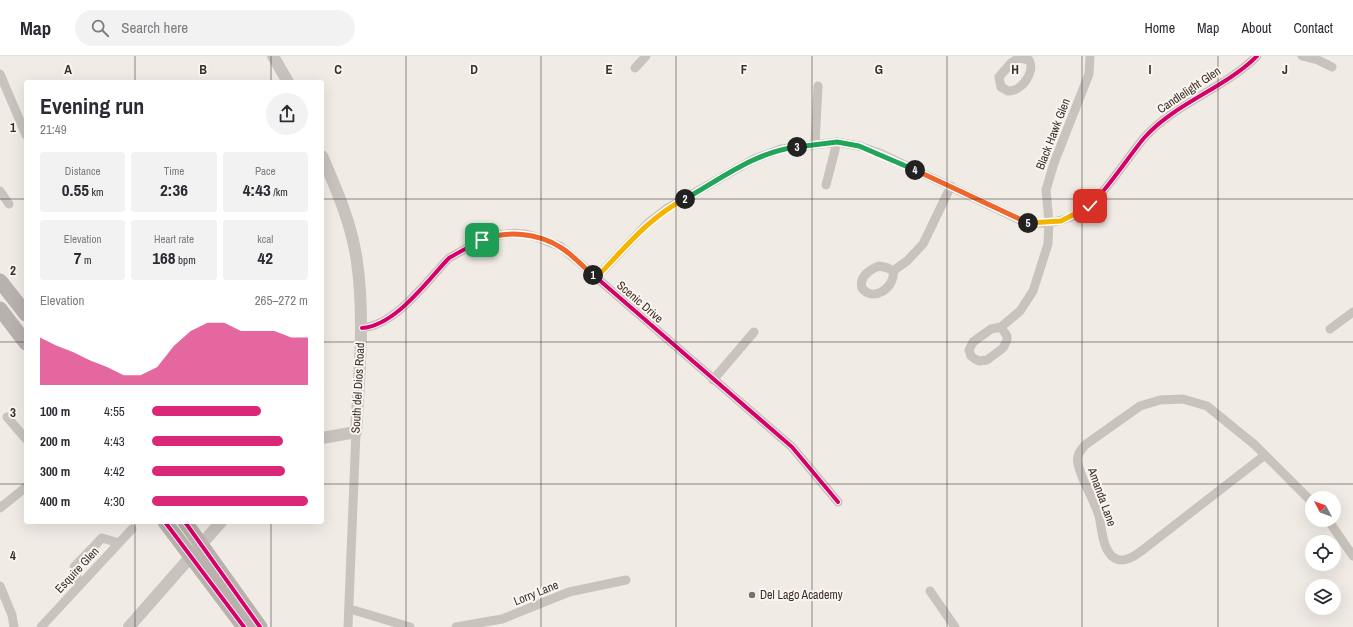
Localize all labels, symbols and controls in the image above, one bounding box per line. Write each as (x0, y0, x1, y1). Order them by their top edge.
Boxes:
search box (75, 10, 355, 46)
text: Map (20, 15, 51, 41)
icon: search (89, 17, 111, 39)
text: Search here (121, 17, 188, 38)
text: Home (1144, 19, 1175, 37)
text: Map (1197, 19, 1219, 37)
text: About (1241, 19, 1271, 37)
text: Contact (1293, 19, 1333, 37)
text: A (64, 61, 72, 78)
text: B (199, 61, 207, 78)
text: C (334, 61, 342, 78)
text: D (470, 61, 478, 78)
text: E (605, 61, 613, 78)
text: F (741, 61, 748, 78)
text: G (875, 61, 883, 78)
text: H (1011, 61, 1019, 78)
text: I (1149, 61, 1152, 78)
text: J (1282, 61, 1288, 78)
street label: Candlelight Glen (1154, 63, 1224, 117)
text: Evening run (40, 91, 144, 121)
button: share (266, 93, 308, 135)
street label: Black Hawk Glen (1032, 96, 1074, 172)
text: 1 (10, 119, 16, 136)
text: 21:49 (40, 121, 67, 138)
pin: 3 (787, 137, 807, 157)
text: 3 (794, 140, 800, 154)
pin: 4 (905, 160, 925, 180)
text: 4 (912, 163, 918, 177)
text: Distance (65, 164, 100, 178)
text: Time (164, 164, 184, 178)
text: Pace (255, 164, 276, 178)
text: 0.55 (62, 178, 89, 201)
text: 2:36 (160, 178, 188, 201)
text: 4:43 (243, 178, 271, 201)
text: km (89, 185, 104, 199)
text: /km (271, 185, 288, 199)
pin: 2 (675, 189, 695, 209)
pin (1073, 189, 1107, 223)
text: 2 (682, 192, 688, 206)
icon: check (1079, 195, 1101, 217)
pin: 5 (1018, 213, 1038, 233)
text: 5 (1025, 216, 1031, 230)
pin (465, 223, 499, 257)
icon: arrive (471, 229, 493, 251)
text: Elevation (64, 232, 101, 246)
text: Heart rate (154, 232, 194, 246)
text: kcal (257, 232, 273, 246)
text: 7 (74, 246, 82, 269)
text: 168 (152, 246, 176, 269)
text: 42 (258, 246, 273, 269)
text: m (82, 253, 92, 267)
text: bpm (176, 253, 196, 267)
text: 2 (10, 262, 16, 279)
pin: 1 (583, 265, 603, 285)
text: 1 (590, 268, 596, 282)
street label: Scenic Drive (613, 277, 667, 327)
text: Elevation (40, 292, 84, 309)
text: 265–272 m (255, 292, 308, 309)
street label: South del Dios Road (348, 342, 368, 434)
text: 100 m (40, 403, 70, 420)
text: 4:55 (104, 403, 125, 420)
text: 3 (10, 404, 16, 421)
text: 200 m (40, 433, 70, 450)
text: 4:43 (104, 433, 125, 450)
text: 300 m (40, 463, 70, 480)
text: 4:42 (104, 463, 125, 480)
street label: Amanda Lane (1084, 465, 1120, 529)
north arrow (1305, 491, 1341, 527)
map controls (1305, 491, 1341, 615)
text: 400 m (40, 493, 70, 510)
text: 4:30 (104, 493, 125, 510)
button: locate (1305, 535, 1341, 571)
street label: Esquire Glen (52, 544, 102, 596)
text: 4 (10, 547, 16, 564)
street label: Lorry Lane (511, 577, 561, 609)
button: layers (1305, 579, 1341, 615)
place label: Del Lago Academy (760, 587, 843, 603)
marker: Del Lago Academy (747, 590, 757, 600)

